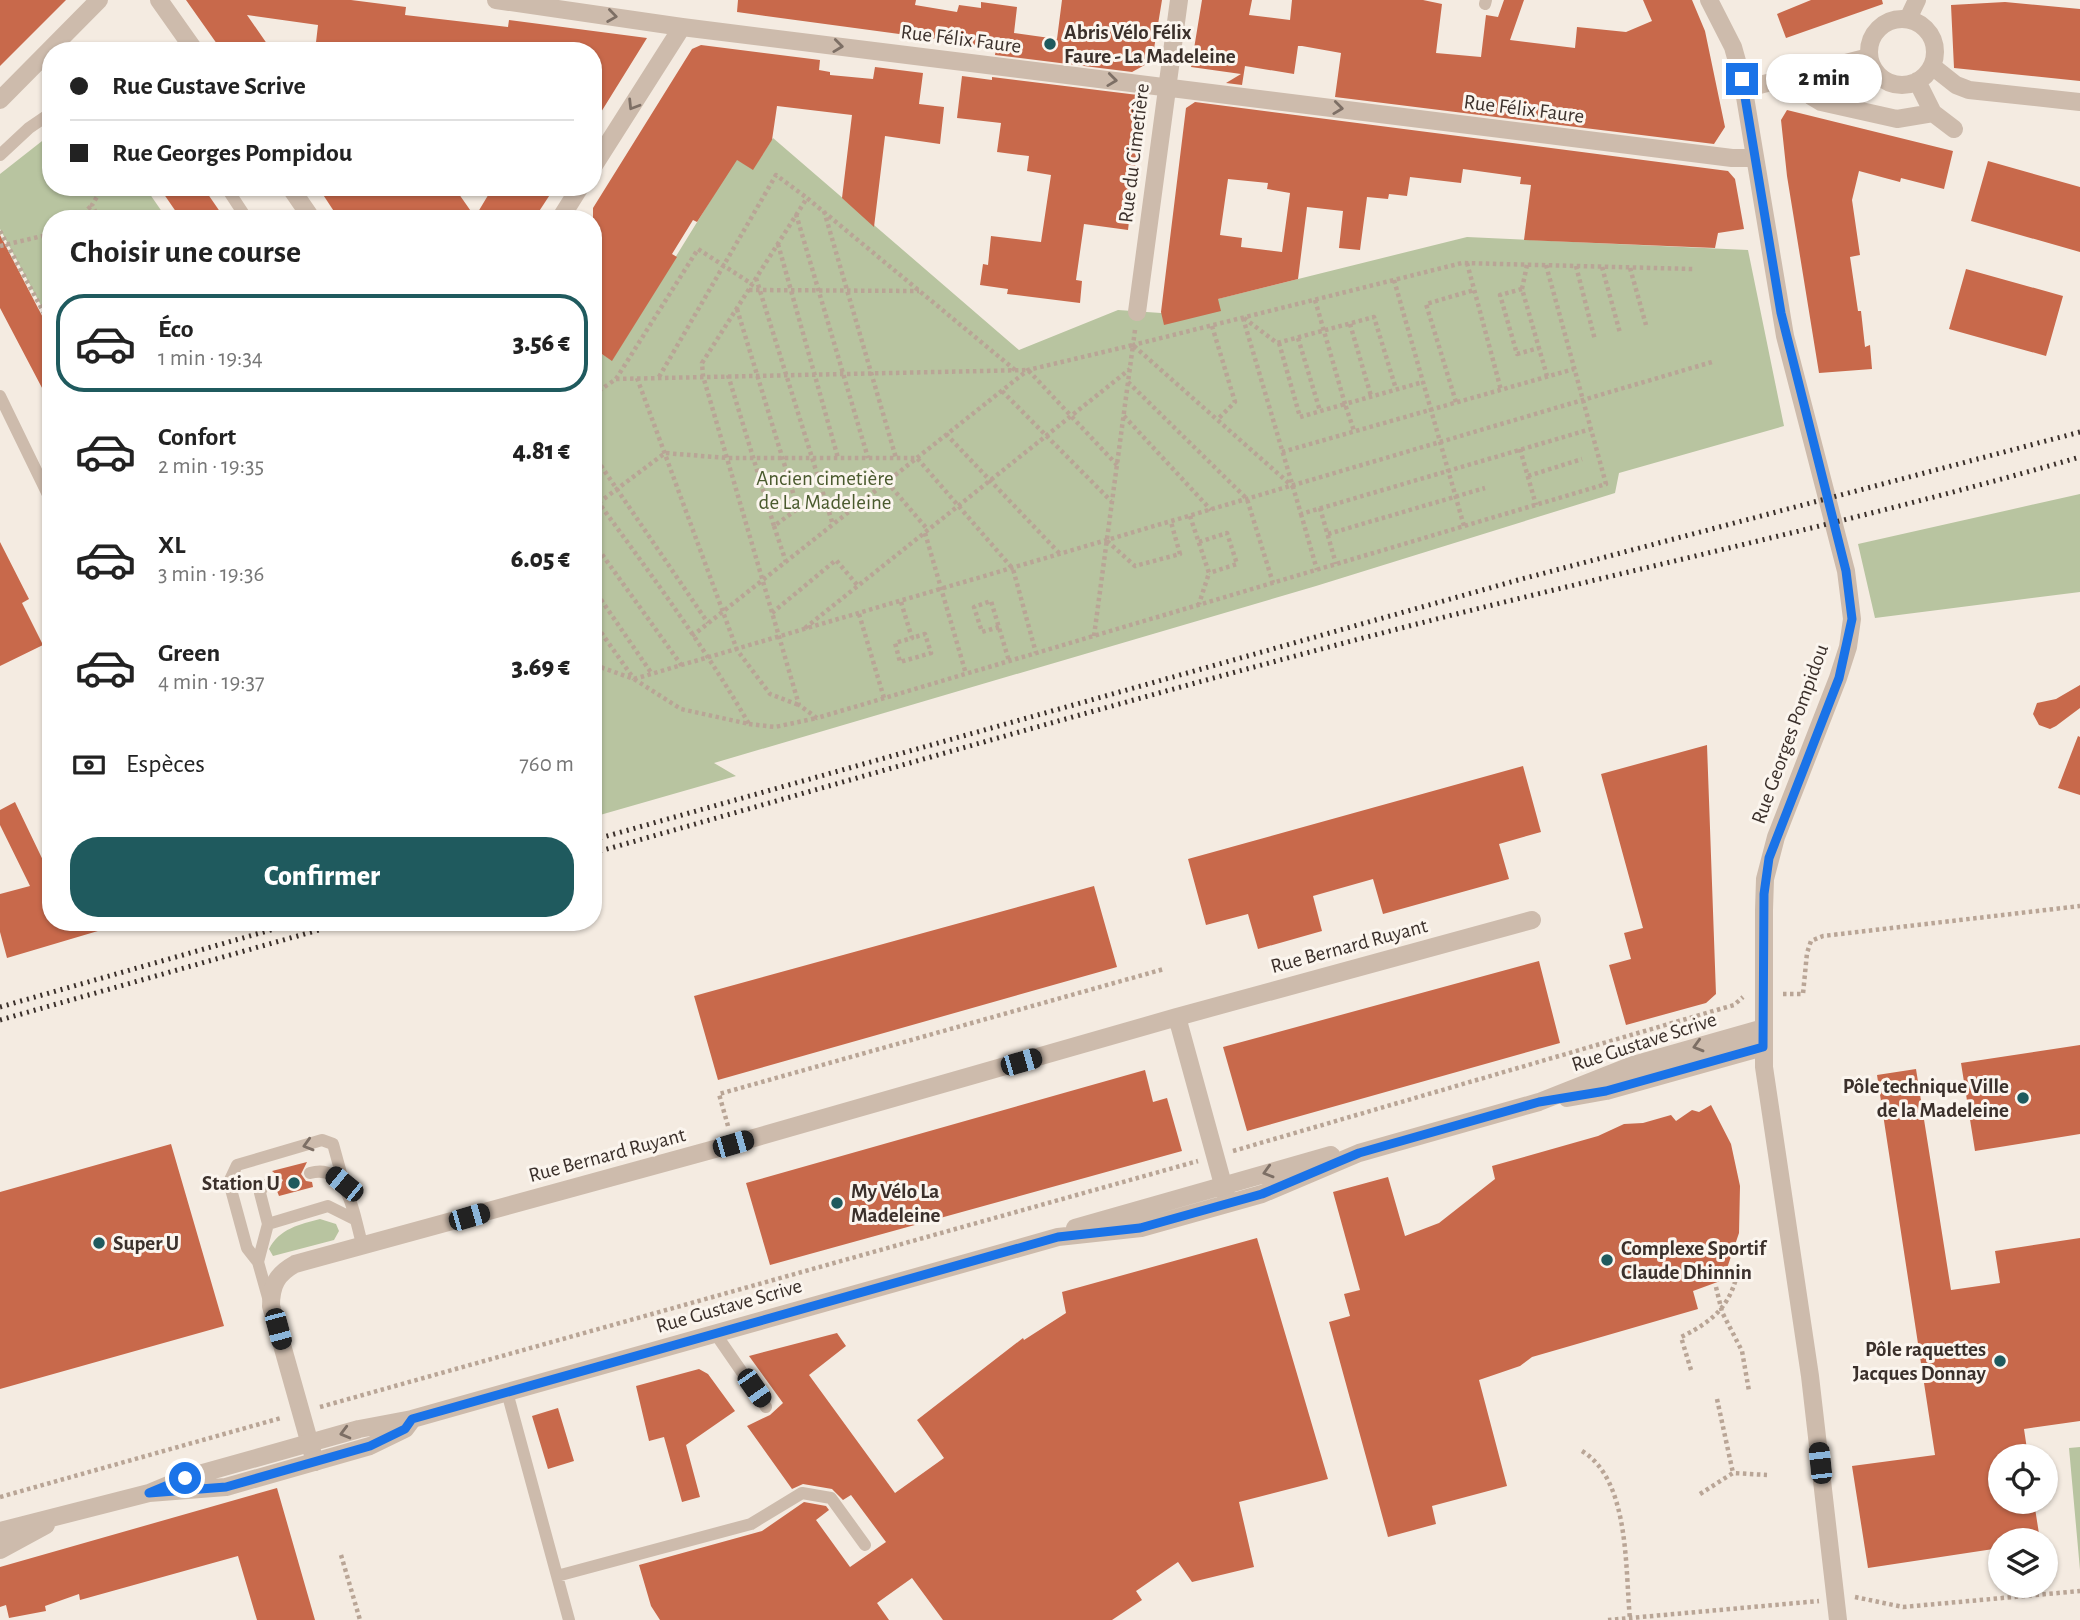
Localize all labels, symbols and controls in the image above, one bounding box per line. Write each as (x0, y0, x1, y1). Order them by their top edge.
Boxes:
one-way arrow (606, 8, 618, 23)
street label: Rue Félix Faure (900, 21, 1022, 57)
place label: Abris Vélo Félix Faure - La Madeleine (1064, 22, 1236, 67)
marker: Abris Vélo Félix Faure - La Madeleine (1042, 36, 1058, 52)
one-way arrow (832, 39, 843, 54)
callout: 2 min (1766, 55, 1882, 104)
route end (1726, 63, 1758, 95)
text: 2 min (1798, 67, 1850, 90)
text: Rue Gustave Scrive (112, 73, 306, 99)
one-way arrow (1106, 73, 1118, 88)
street label: Rue du Cimetière (1115, 82, 1153, 224)
street label: Rue Félix Faure (1463, 91, 1585, 127)
one-way arrow (628, 97, 641, 110)
one-way arrow (1332, 101, 1344, 116)
text: Rue Georges Pompidou (112, 140, 352, 166)
text: Choisir une course (70, 236, 301, 268)
icon: car (74, 312, 137, 375)
text: Éco (158, 316, 194, 342)
text: 3.56 € (513, 330, 570, 356)
text: 1 min · 19:34 (158, 347, 263, 370)
icon: car (74, 420, 137, 483)
text: Confort (158, 424, 236, 450)
text: 4.81 € (512, 438, 570, 464)
text: 2 min · 19:35 (158, 455, 264, 478)
park label: Ancien cimetière de La Madeleine (756, 468, 894, 513)
icon: car (74, 528, 137, 591)
text: XL (158, 532, 185, 558)
text: 6.05 € (511, 546, 570, 572)
text: 3 min · 19:36 (158, 563, 264, 586)
icon: car (74, 636, 137, 699)
text: Green (158, 640, 220, 666)
street label: Rue Georges Pompidou (1748, 641, 1832, 827)
text: 3.69 € (511, 654, 570, 680)
text: 4 min · 19:37 (158, 671, 265, 694)
icon: cash (70, 746, 108, 784)
text: Espèces (126, 751, 205, 777)
text: 760 m (519, 753, 574, 776)
button: Confirmer (70, 837, 574, 917)
street label: Rue Bernard Ruyant (1268, 915, 1430, 977)
street label: Rue Gustave Scrive (1569, 1009, 1719, 1075)
one-way arrow (1692, 1038, 1704, 1053)
car (998, 1046, 1045, 1078)
place label: Pôle technique Ville de la Madeleine (1843, 1076, 2009, 1121)
marker: Pôle technique Ville de la Madeleine (2015, 1090, 2031, 1106)
street label: Rue Bernard Ruyant (526, 1124, 688, 1186)
car (710, 1128, 757, 1160)
one-way arrow (302, 1136, 314, 1151)
car (322, 1163, 367, 1205)
one-way arrow (1263, 1164, 1275, 1178)
place label: Station U (202, 1173, 280, 1194)
marker: Station U (286, 1175, 302, 1191)
place label: My Vélo La Madeleine (851, 1181, 941, 1226)
marker: My Vélo La Madeleine (829, 1195, 845, 1211)
car (446, 1201, 493, 1233)
place label: Super U (113, 1233, 179, 1254)
marker: Super U (91, 1235, 107, 1251)
place label: Complexe Sportif Claude Dhinnin (1621, 1238, 1768, 1283)
marker: Complexe Sportif Claude Dhinnin (1599, 1252, 1615, 1268)
street label: Rue Gustave Scrive (653, 1275, 805, 1337)
car (263, 1306, 294, 1352)
place label: Pôle raquettes Jacques Donnay (1853, 1339, 1987, 1384)
marker: Pôle raquettes Jacques Donnay (1992, 1353, 2008, 1369)
car (734, 1365, 775, 1411)
one-way arrow (340, 1425, 352, 1439)
car (1808, 1441, 1833, 1485)
map controls (1988, 1444, 2058, 1598)
button: locate (1988, 1444, 2058, 1514)
route start (169, 1462, 201, 1494)
button: layers (1988, 1528, 2058, 1598)

